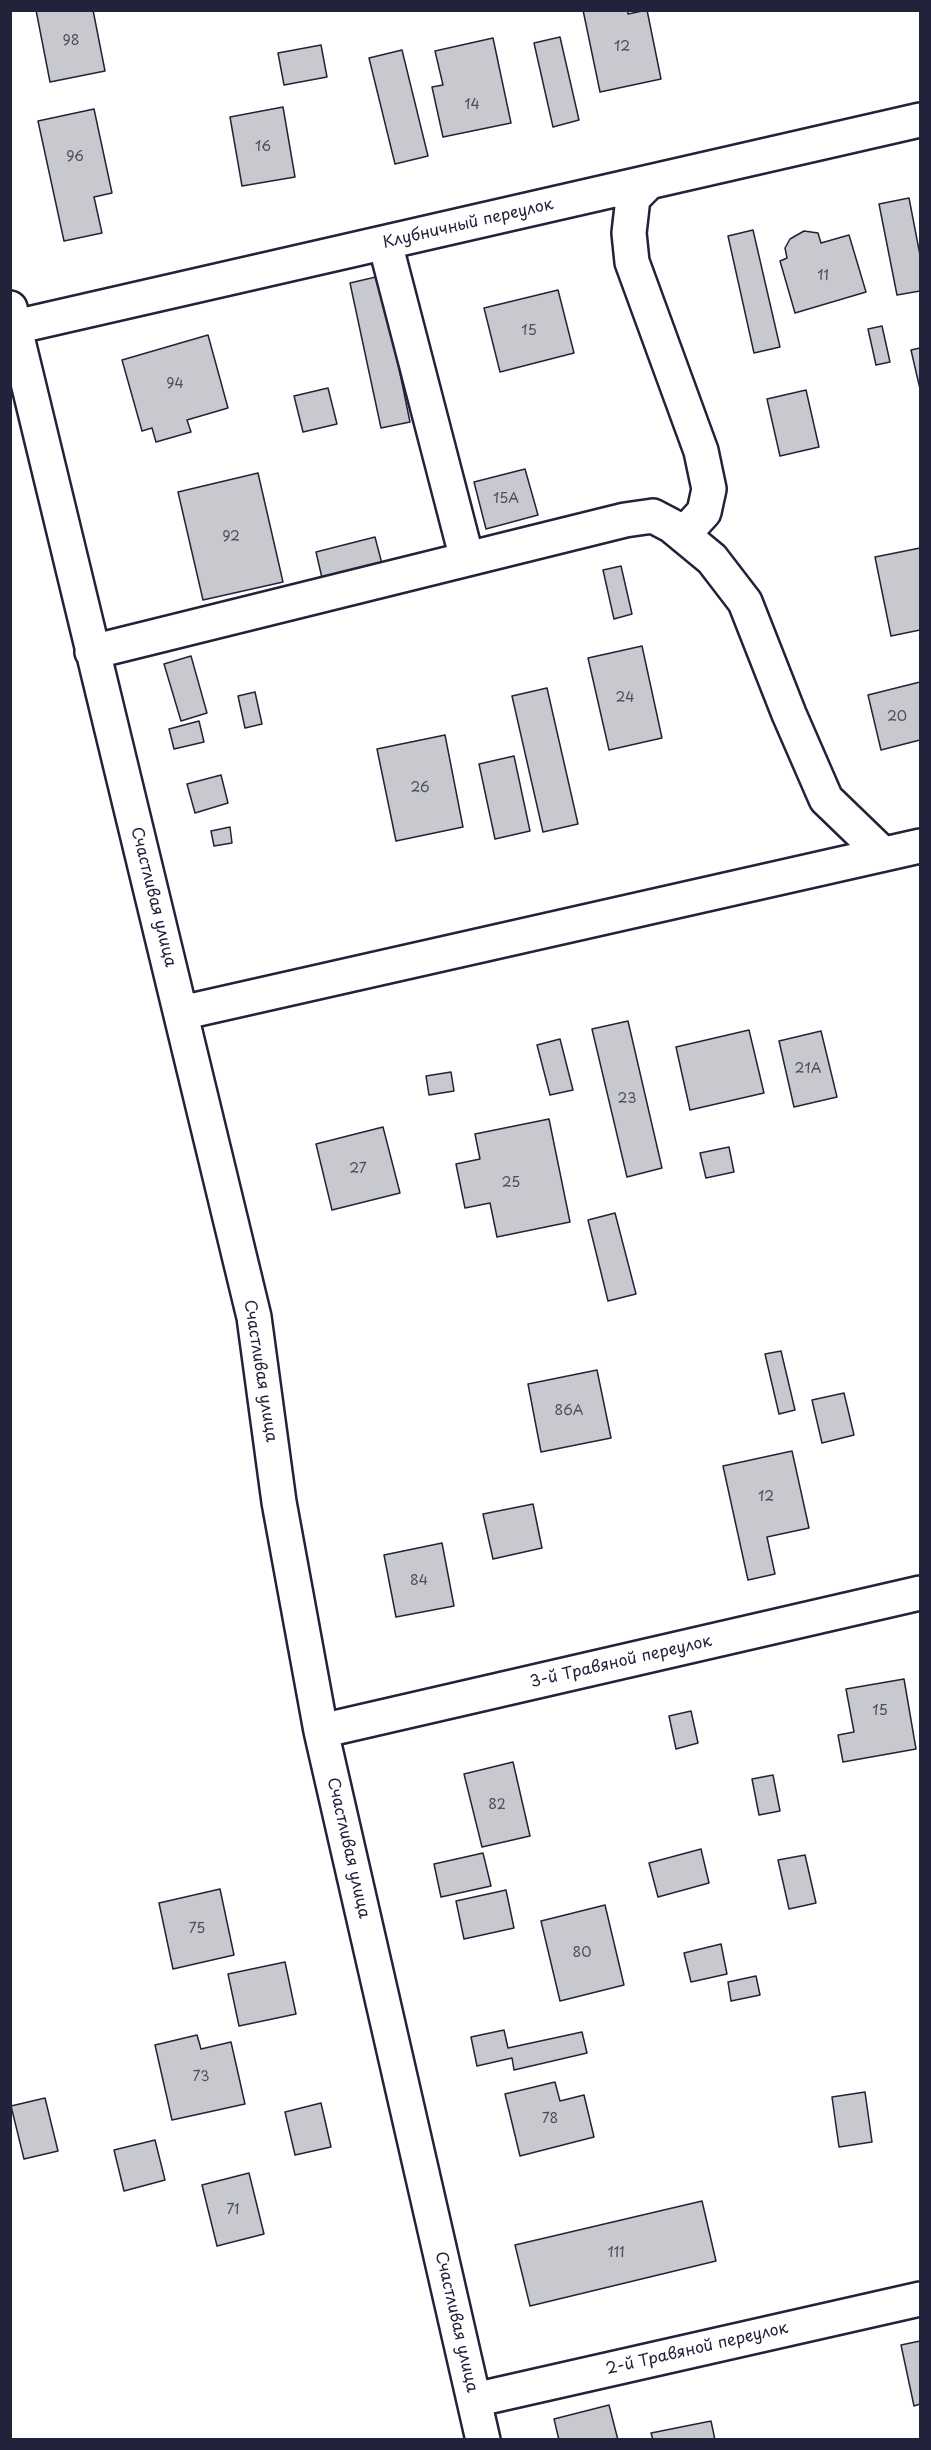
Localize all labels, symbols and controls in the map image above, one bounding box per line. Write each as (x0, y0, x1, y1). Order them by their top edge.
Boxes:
house number: 98 (63, 33, 79, 49)
house number: 12 (614, 39, 630, 55)
house number: 14 (464, 97, 480, 113)
house number: 16 (255, 139, 271, 155)
house number: 96 (66, 149, 84, 165)
street label: Клубничный переулок (381, 195, 555, 253)
house number: 11 (817, 268, 829, 284)
house number: 15 (521, 323, 537, 339)
house number: 94 (166, 376, 184, 392)
house number: 15А (493, 491, 519, 507)
house number: 92 (222, 529, 240, 545)
house number: 24 (616, 690, 634, 706)
house number: 20 (887, 709, 907, 725)
house number: 26 (410, 780, 430, 796)
street label: Счастливая улица (126, 825, 180, 969)
house number: 21А (795, 1061, 821, 1077)
house number: 23 (618, 1091, 636, 1107)
house number: 27 (349, 1161, 367, 1177)
house number: 25 (502, 1175, 520, 1191)
street label: Счастливая улица (239, 1299, 281, 1443)
house number: 86А (555, 1403, 583, 1419)
house number: 12 (758, 1489, 774, 1505)
house number: 84 (410, 1573, 428, 1589)
street label: 3-й Травяной переулок (528, 1632, 714, 1692)
house number: 15 (872, 1703, 888, 1719)
street label: Счастливая улица (322, 1776, 374, 1920)
house number: 82 (488, 1797, 506, 1813)
house number: 75 (189, 1921, 205, 1937)
house number: 80 (573, 1945, 591, 1961)
house number: 73 (193, 2069, 209, 2085)
house number: 78 (542, 2111, 558, 2127)
house number: 71 (226, 2202, 240, 2218)
house number: 111 (607, 2245, 625, 2261)
street label: Счастливая улица (430, 2250, 482, 2394)
street label: 2-й Травяной переулок (604, 2319, 790, 2379)

